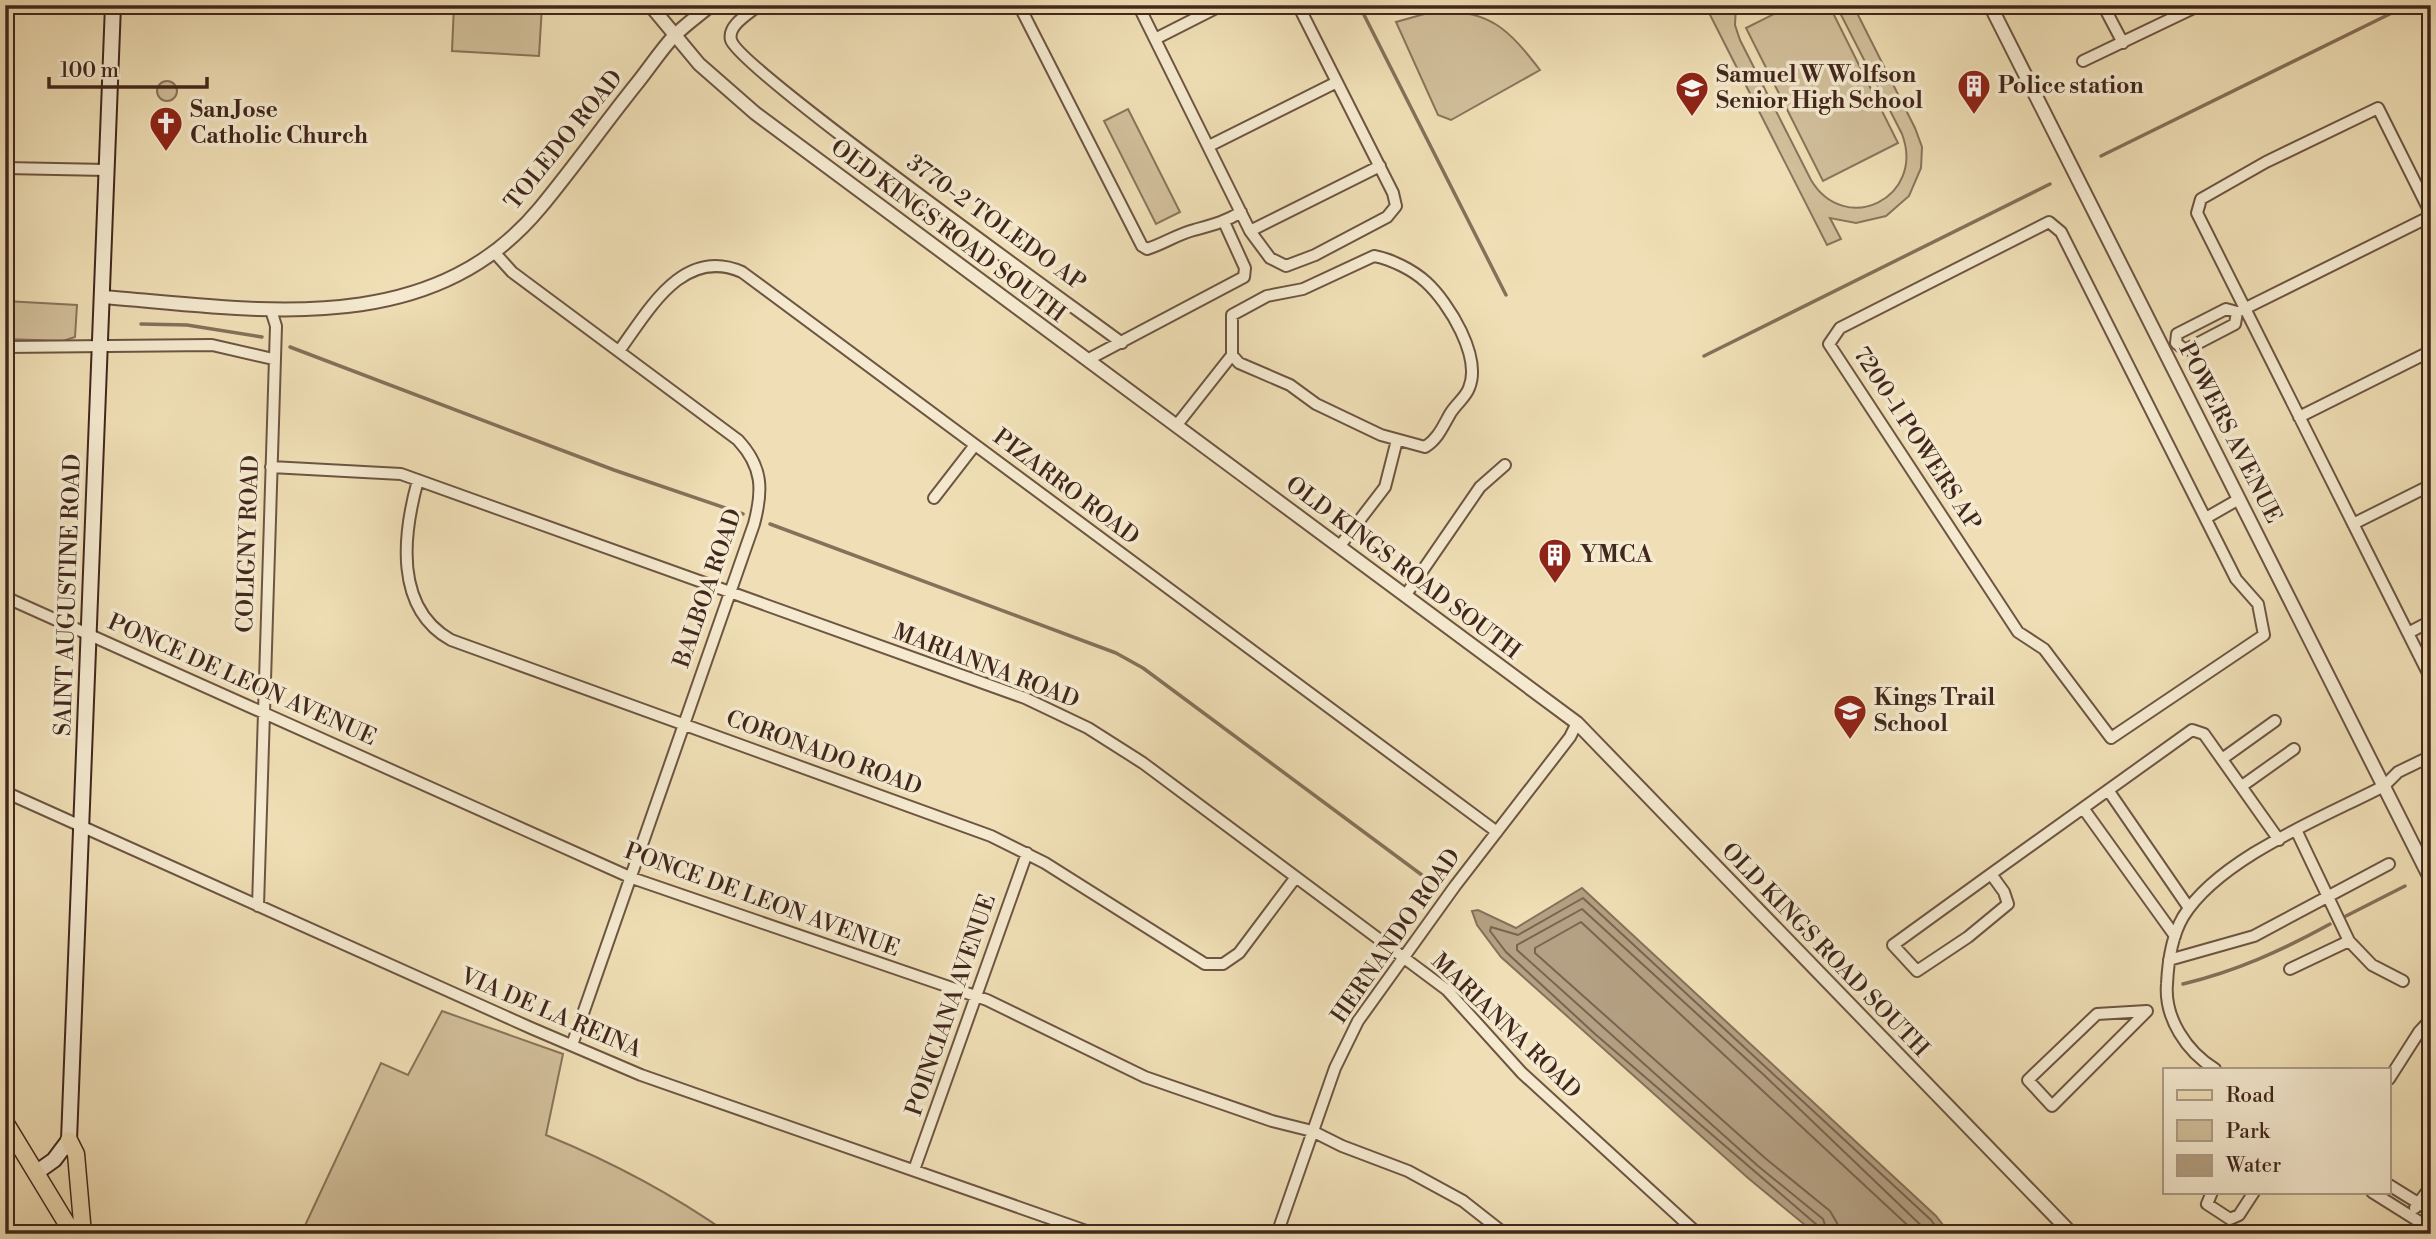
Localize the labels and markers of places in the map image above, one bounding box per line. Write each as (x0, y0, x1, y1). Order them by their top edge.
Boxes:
place label: Samuel W Wolfson Senior High School (1716, 61, 1923, 115)
building icon: Police station (1955, 67, 1993, 116)
school or university icon: Samuel W Wolfson Senior High School (1673, 69, 1711, 118)
place label: Police station (1998, 72, 2144, 100)
place label: San Jose Catholic Church (190, 96, 368, 150)
church icon: San Jose Catholic Church (147, 104, 185, 153)
building icon: YMCA (1536, 536, 1574, 585)
place label: YMCA (1580, 541, 1653, 569)
place label: Kings Trail School (1874, 684, 1995, 738)
school or university icon: Kings Trail School (1831, 692, 1869, 741)

